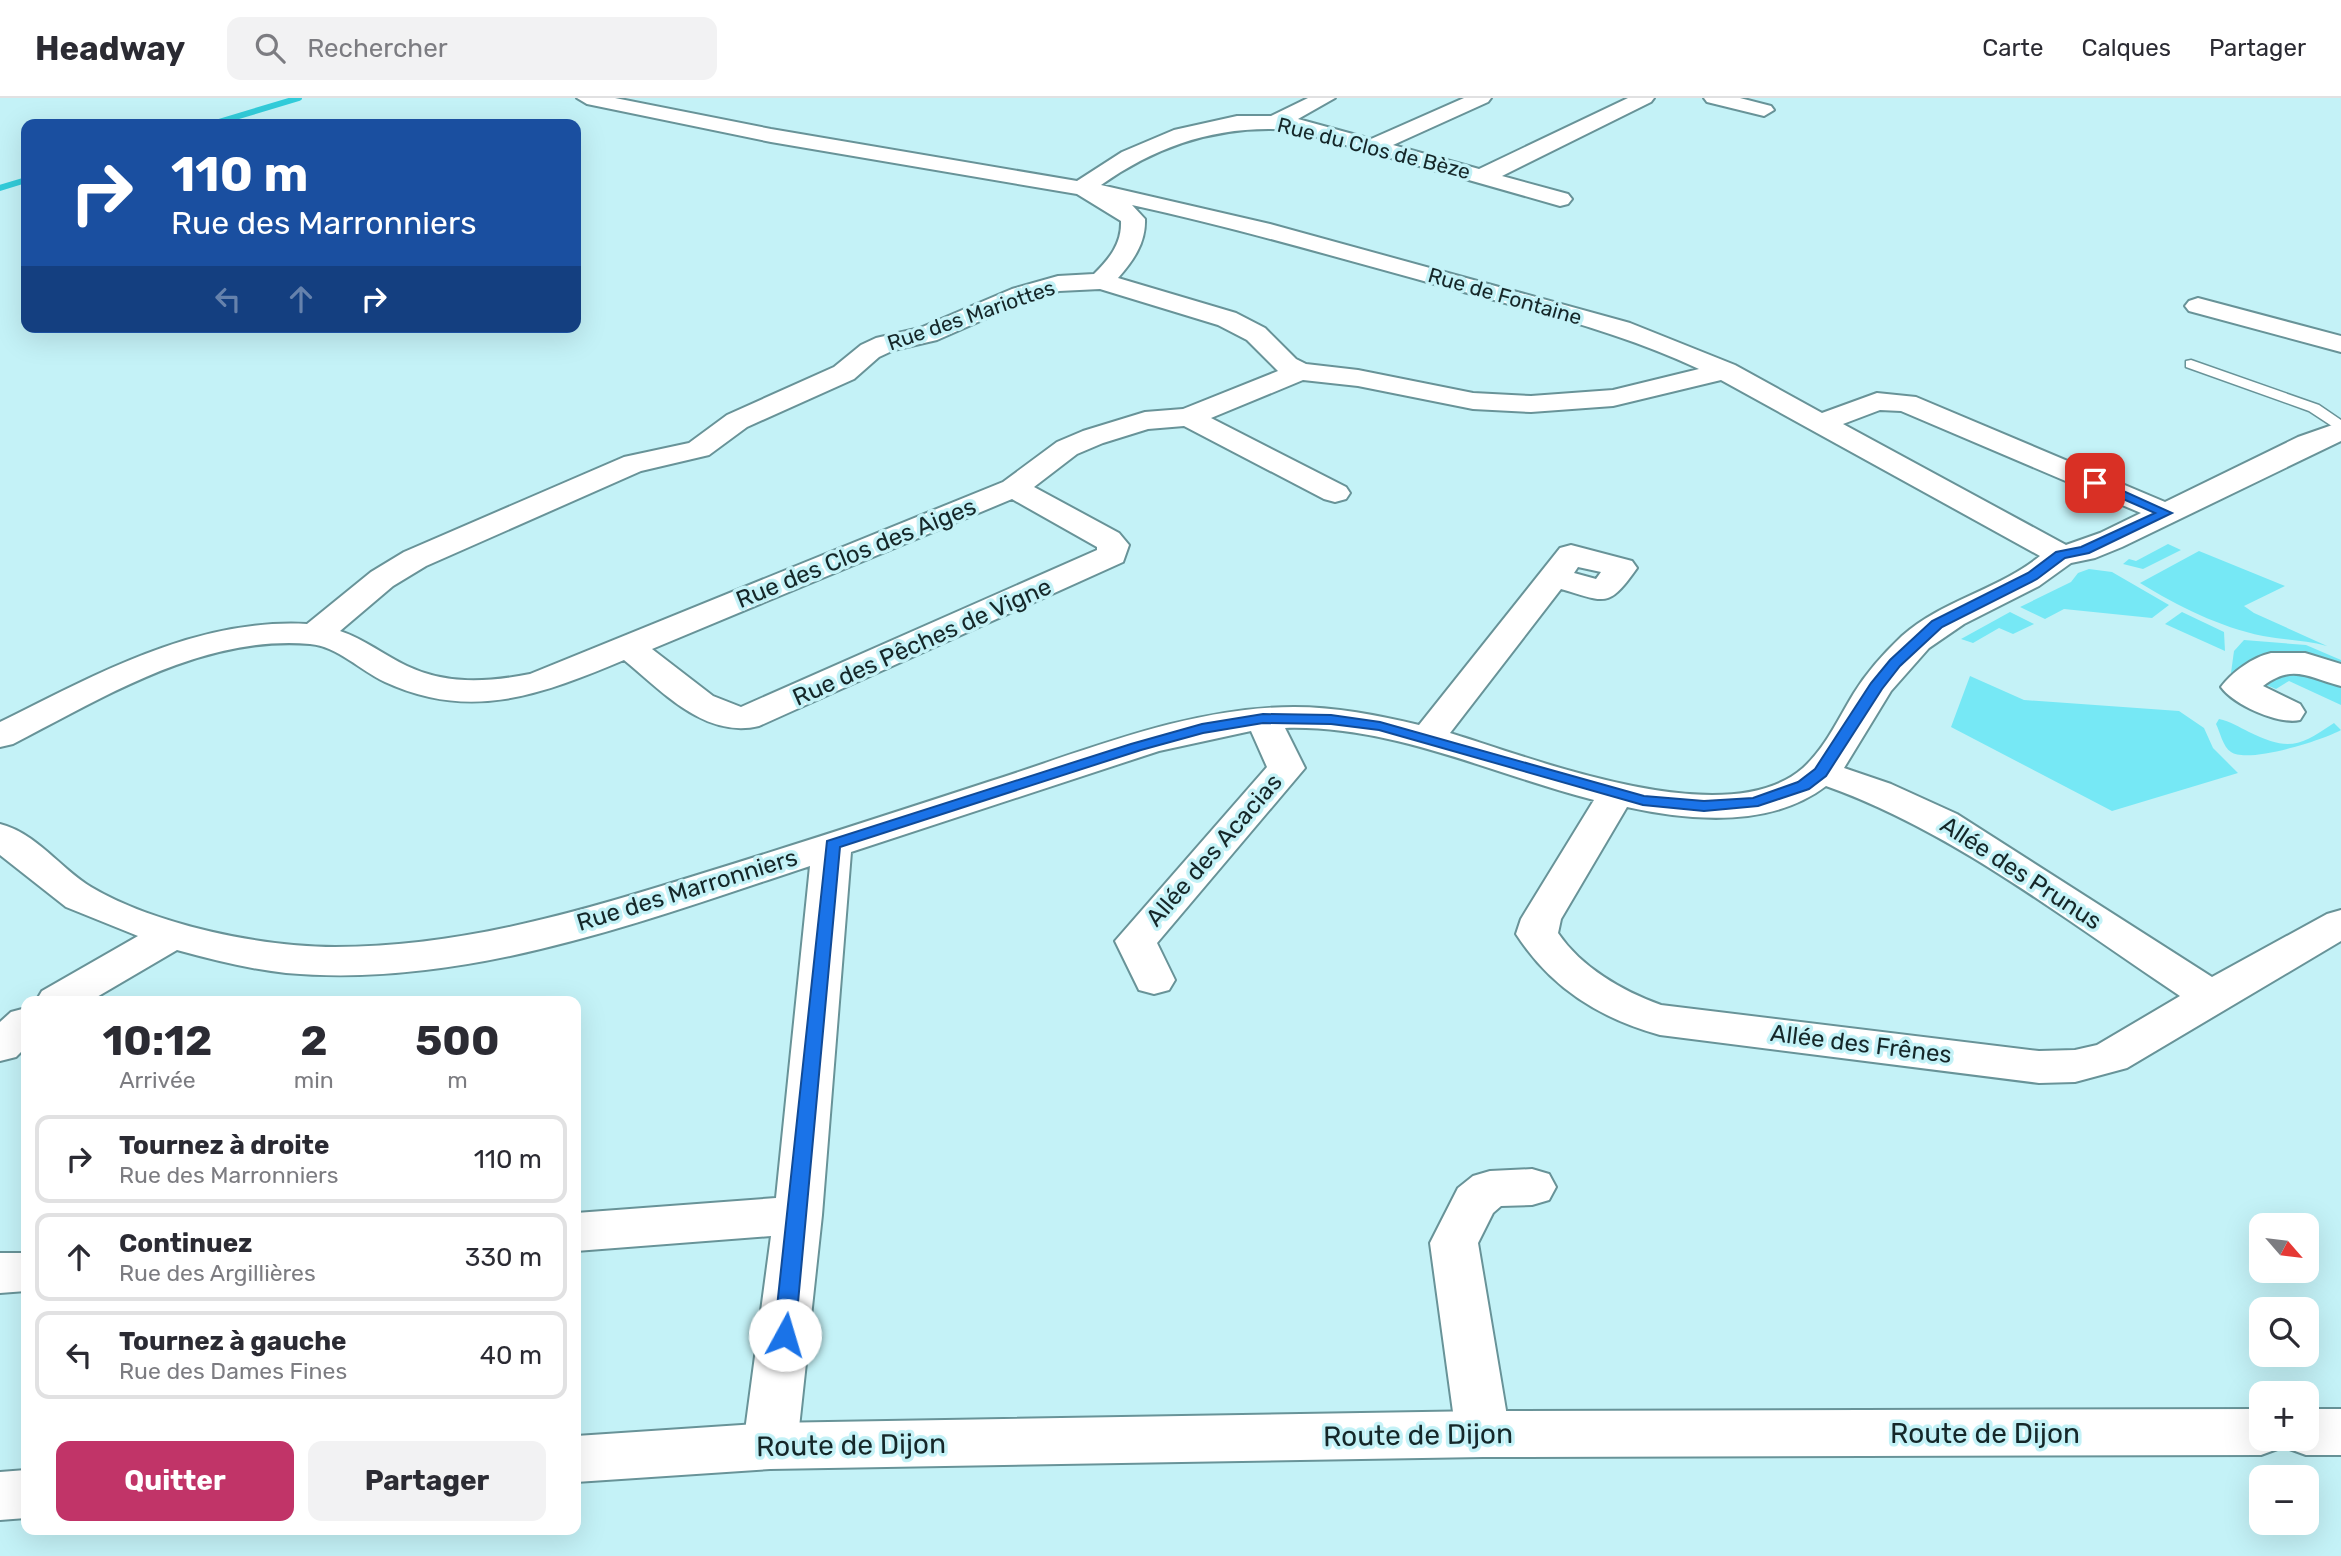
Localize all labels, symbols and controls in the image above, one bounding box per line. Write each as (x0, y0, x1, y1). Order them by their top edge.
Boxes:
search box (227, 17, 717, 80)
text: Headway (35, 29, 185, 68)
icon: search (251, 29, 289, 67)
text: Rechercher (307, 33, 448, 64)
text: Carte (1982, 34, 2043, 62)
text: Calques (2081, 34, 2171, 62)
text: Partager (2209, 34, 2306, 62)
street label: Rue du Clos de Bèze (1275, 112, 1473, 184)
text: 110 m (171, 145, 308, 203)
icon: right (56, 147, 147, 238)
text: Rue des Marronniers (171, 204, 476, 242)
street label: Rue de Fontaine (1425, 262, 1585, 330)
street label: Rue des Mariottes (884, 275, 1058, 355)
icon: left (209, 280, 247, 318)
icon: ahead (282, 280, 320, 318)
icon: right (355, 280, 393, 318)
pin (2065, 453, 2125, 513)
icon: arrive (2076, 464, 2114, 502)
street label: Rue des Clos des Aiges (732, 492, 980, 614)
street label: Rue des Pêches de Vigne (788, 572, 1056, 712)
street label: Allée des Acacias (1140, 768, 1288, 932)
street label: Allée des Prunus (1935, 810, 2107, 936)
street label: Rue des Marronniers (573, 843, 801, 937)
text: 10:12 (102, 1016, 212, 1066)
text: 2 (300, 1016, 327, 1066)
text: 500 (415, 1016, 500, 1066)
street label: Allée des Frênes (1769, 1019, 1953, 1069)
text: Arrivée (119, 1066, 196, 1094)
text: min (294, 1066, 334, 1094)
text: m (447, 1066, 468, 1094)
text: Tournez à droite (119, 1130, 329, 1161)
icon: right (60, 1140, 98, 1178)
text: 110 m (474, 1144, 542, 1175)
text: Rue des Marronniers (119, 1161, 339, 1189)
north arrow (2249, 1213, 2319, 1283)
map controls (2249, 1213, 2319, 1535)
text: Continuez (119, 1228, 252, 1259)
icon: ahead (60, 1238, 98, 1276)
text: 330 m (465, 1242, 542, 1273)
text: Rue des Argillières (119, 1259, 316, 1287)
button: search (2249, 1297, 2319, 1367)
position arrow (748, 1298, 822, 1372)
text: Tournez à gauche (119, 1326, 347, 1357)
icon: left (60, 1336, 98, 1374)
text: 40 m (480, 1340, 542, 1371)
text: Rue des Dames Fines (119, 1357, 347, 1385)
button: + (2249, 1381, 2319, 1451)
street label: Route de Dijon (1323, 1417, 1513, 1453)
street label: Route de Dijon (1890, 1417, 2080, 1450)
street label: Route de Dijon (756, 1427, 946, 1463)
button: Quitter (56, 1441, 294, 1521)
button: Partager (308, 1441, 546, 1521)
button: − (2249, 1465, 2319, 1535)

